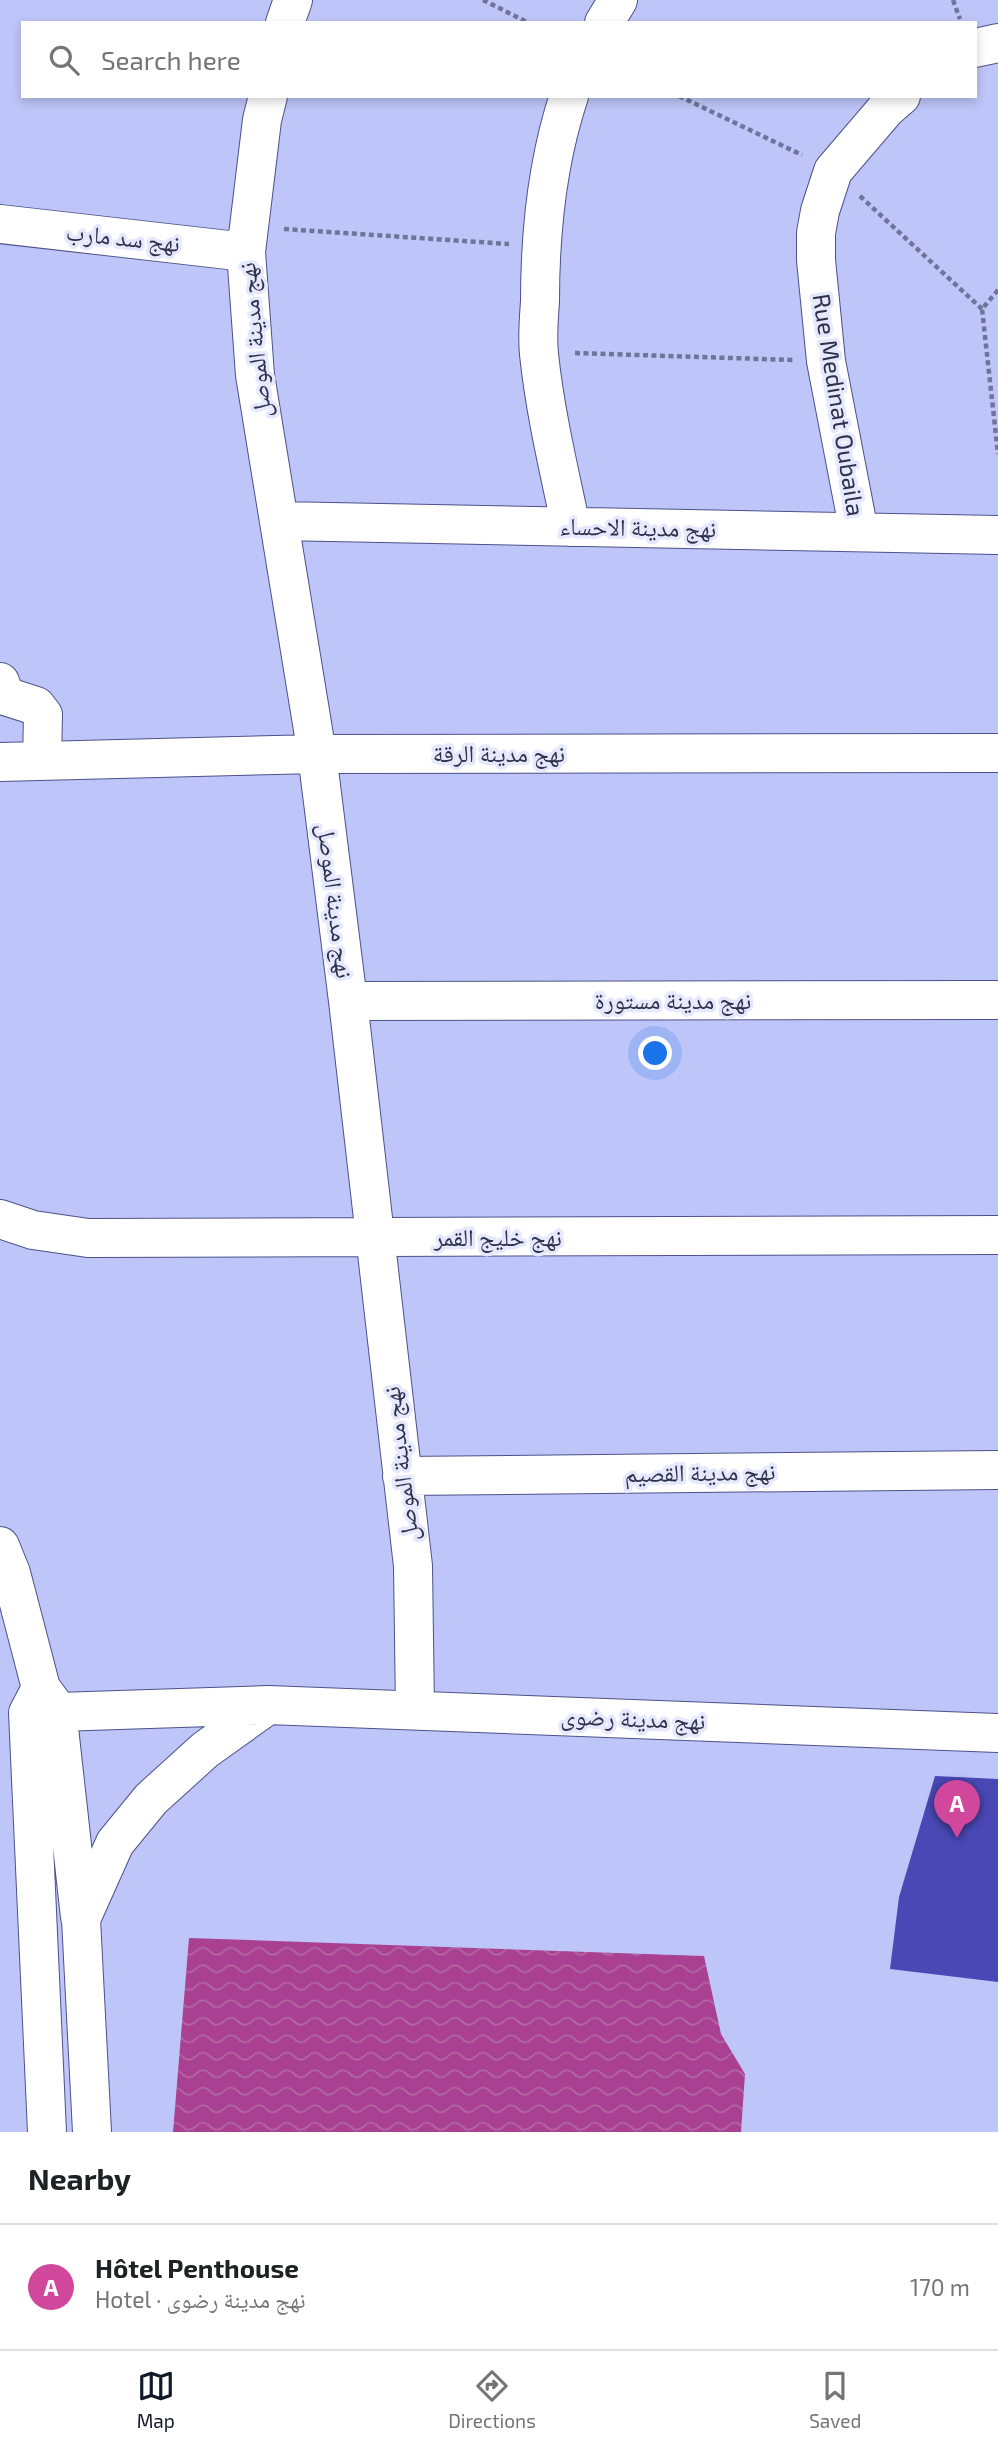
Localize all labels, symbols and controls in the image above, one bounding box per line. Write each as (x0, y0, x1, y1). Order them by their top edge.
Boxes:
search box (21, 21, 977, 98)
icon: search (45, 41, 83, 79)
text: Search here (101, 44, 241, 75)
street label: نهج سد مارب (65, 216, 182, 259)
street label: نهج مدينة الموصل (231, 261, 278, 419)
street label: Rue Medinat Oubaila (808, 291, 871, 518)
street label: نهج مدينة الاحساء (559, 511, 717, 544)
street label: نهج مدينة الرقة (433, 738, 565, 769)
street label: نهج مدينة الموصل (311, 822, 360, 980)
street label: نهج مدينة مستورة (595, 985, 751, 1016)
your location (638, 1036, 672, 1070)
street label: نهج خليج القمر (433, 1222, 562, 1253)
street label: نهج مدينة الموصل (376, 1385, 425, 1543)
street label: نهج مدينة القصيم (624, 1456, 776, 1490)
street label: نهج مدينة رضوى (560, 1700, 706, 1737)
pin: A (934, 1780, 980, 1838)
text: Nearby (28, 2160, 131, 2196)
text: Hôtel Penthouse (95, 2252, 299, 2283)
text: A (43, 2273, 59, 2301)
text: 170 m (910, 2273, 970, 2301)
text: Hotel · نهج مدينة رضوى (95, 2285, 305, 2313)
tab: Map (137, 2367, 175, 2432)
tab: Directions (448, 2367, 536, 2432)
tab: Saved (809, 2367, 861, 2432)

